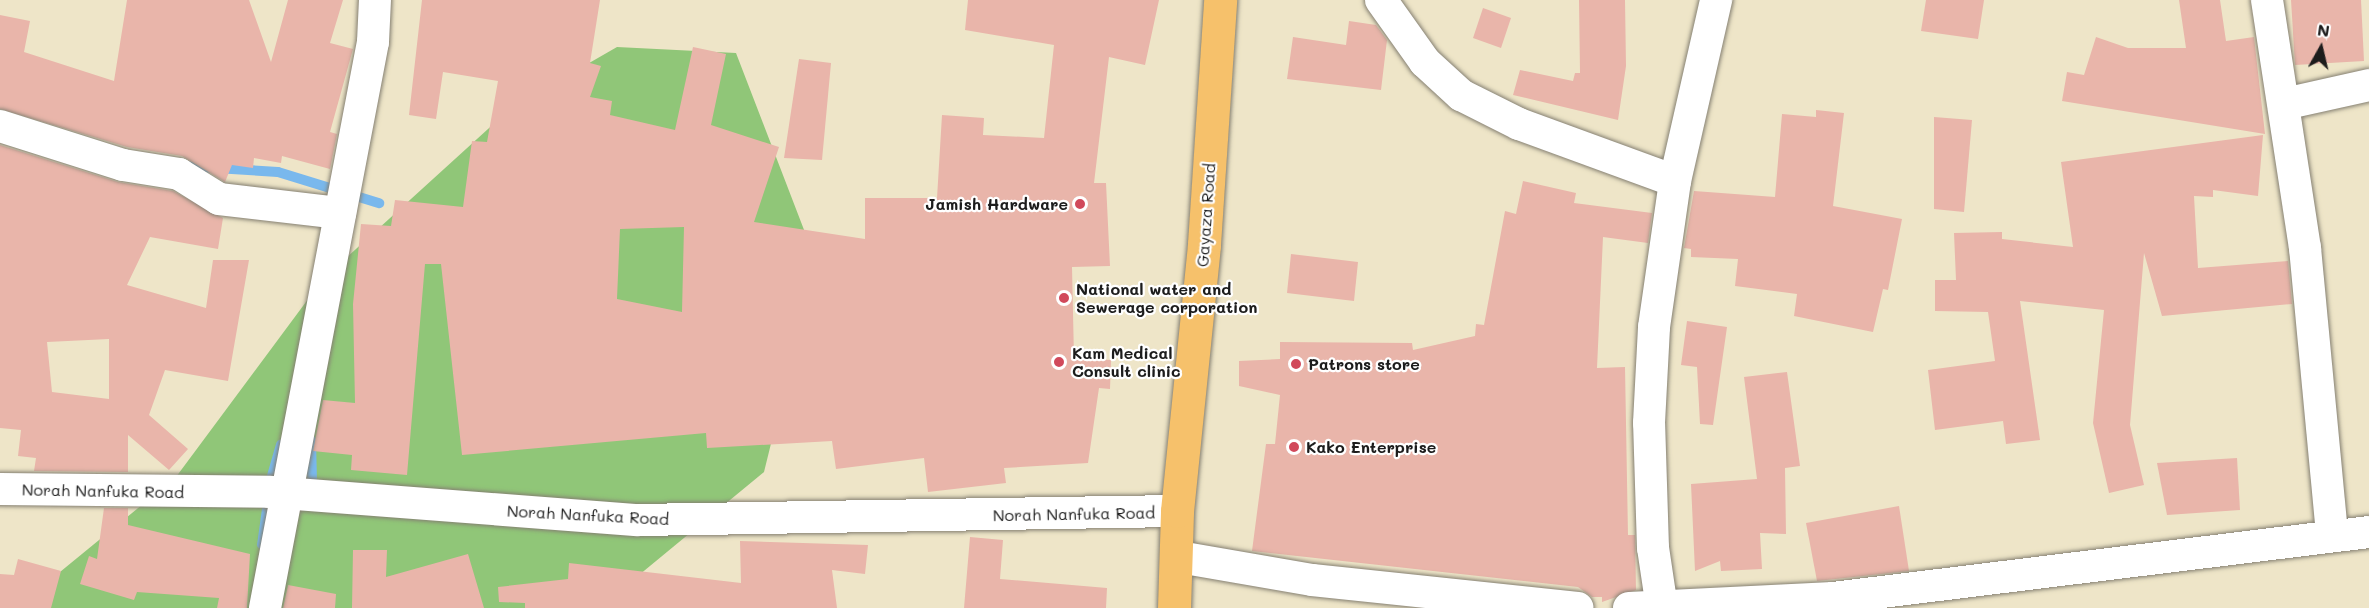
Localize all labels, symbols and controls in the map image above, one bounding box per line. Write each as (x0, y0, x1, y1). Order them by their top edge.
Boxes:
north arrow (2291, 18, 2351, 78)
text: N (2316, 18, 2331, 41)
street label: Gayaza Road (1193, 162, 1219, 268)
place label: Jamish Hardware (925, 194, 1068, 214)
marker: Jamish Hardware (1073, 197, 1087, 211)
place label: National water and Sewerage corporation (1076, 279, 1257, 317)
marker: National water and Sewerage corporation (1057, 291, 1071, 305)
place label: Kam Medical Consult clinic (1072, 343, 1181, 381)
marker: Kam Medical Consult clinic (1050, 353, 1068, 371)
place label: Patrons store (1308, 354, 1420, 374)
marker: Patrons store (1289, 357, 1303, 371)
place label: Kako Enterprise (1306, 437, 1436, 457)
marker: Kako Enterprise (1287, 440, 1301, 454)
street label: Norah Nanfuka Road (22, 480, 184, 502)
street label: Norah Nanfuka Road (506, 501, 670, 529)
street label: Norah Nanfuka Road (993, 503, 1155, 525)

